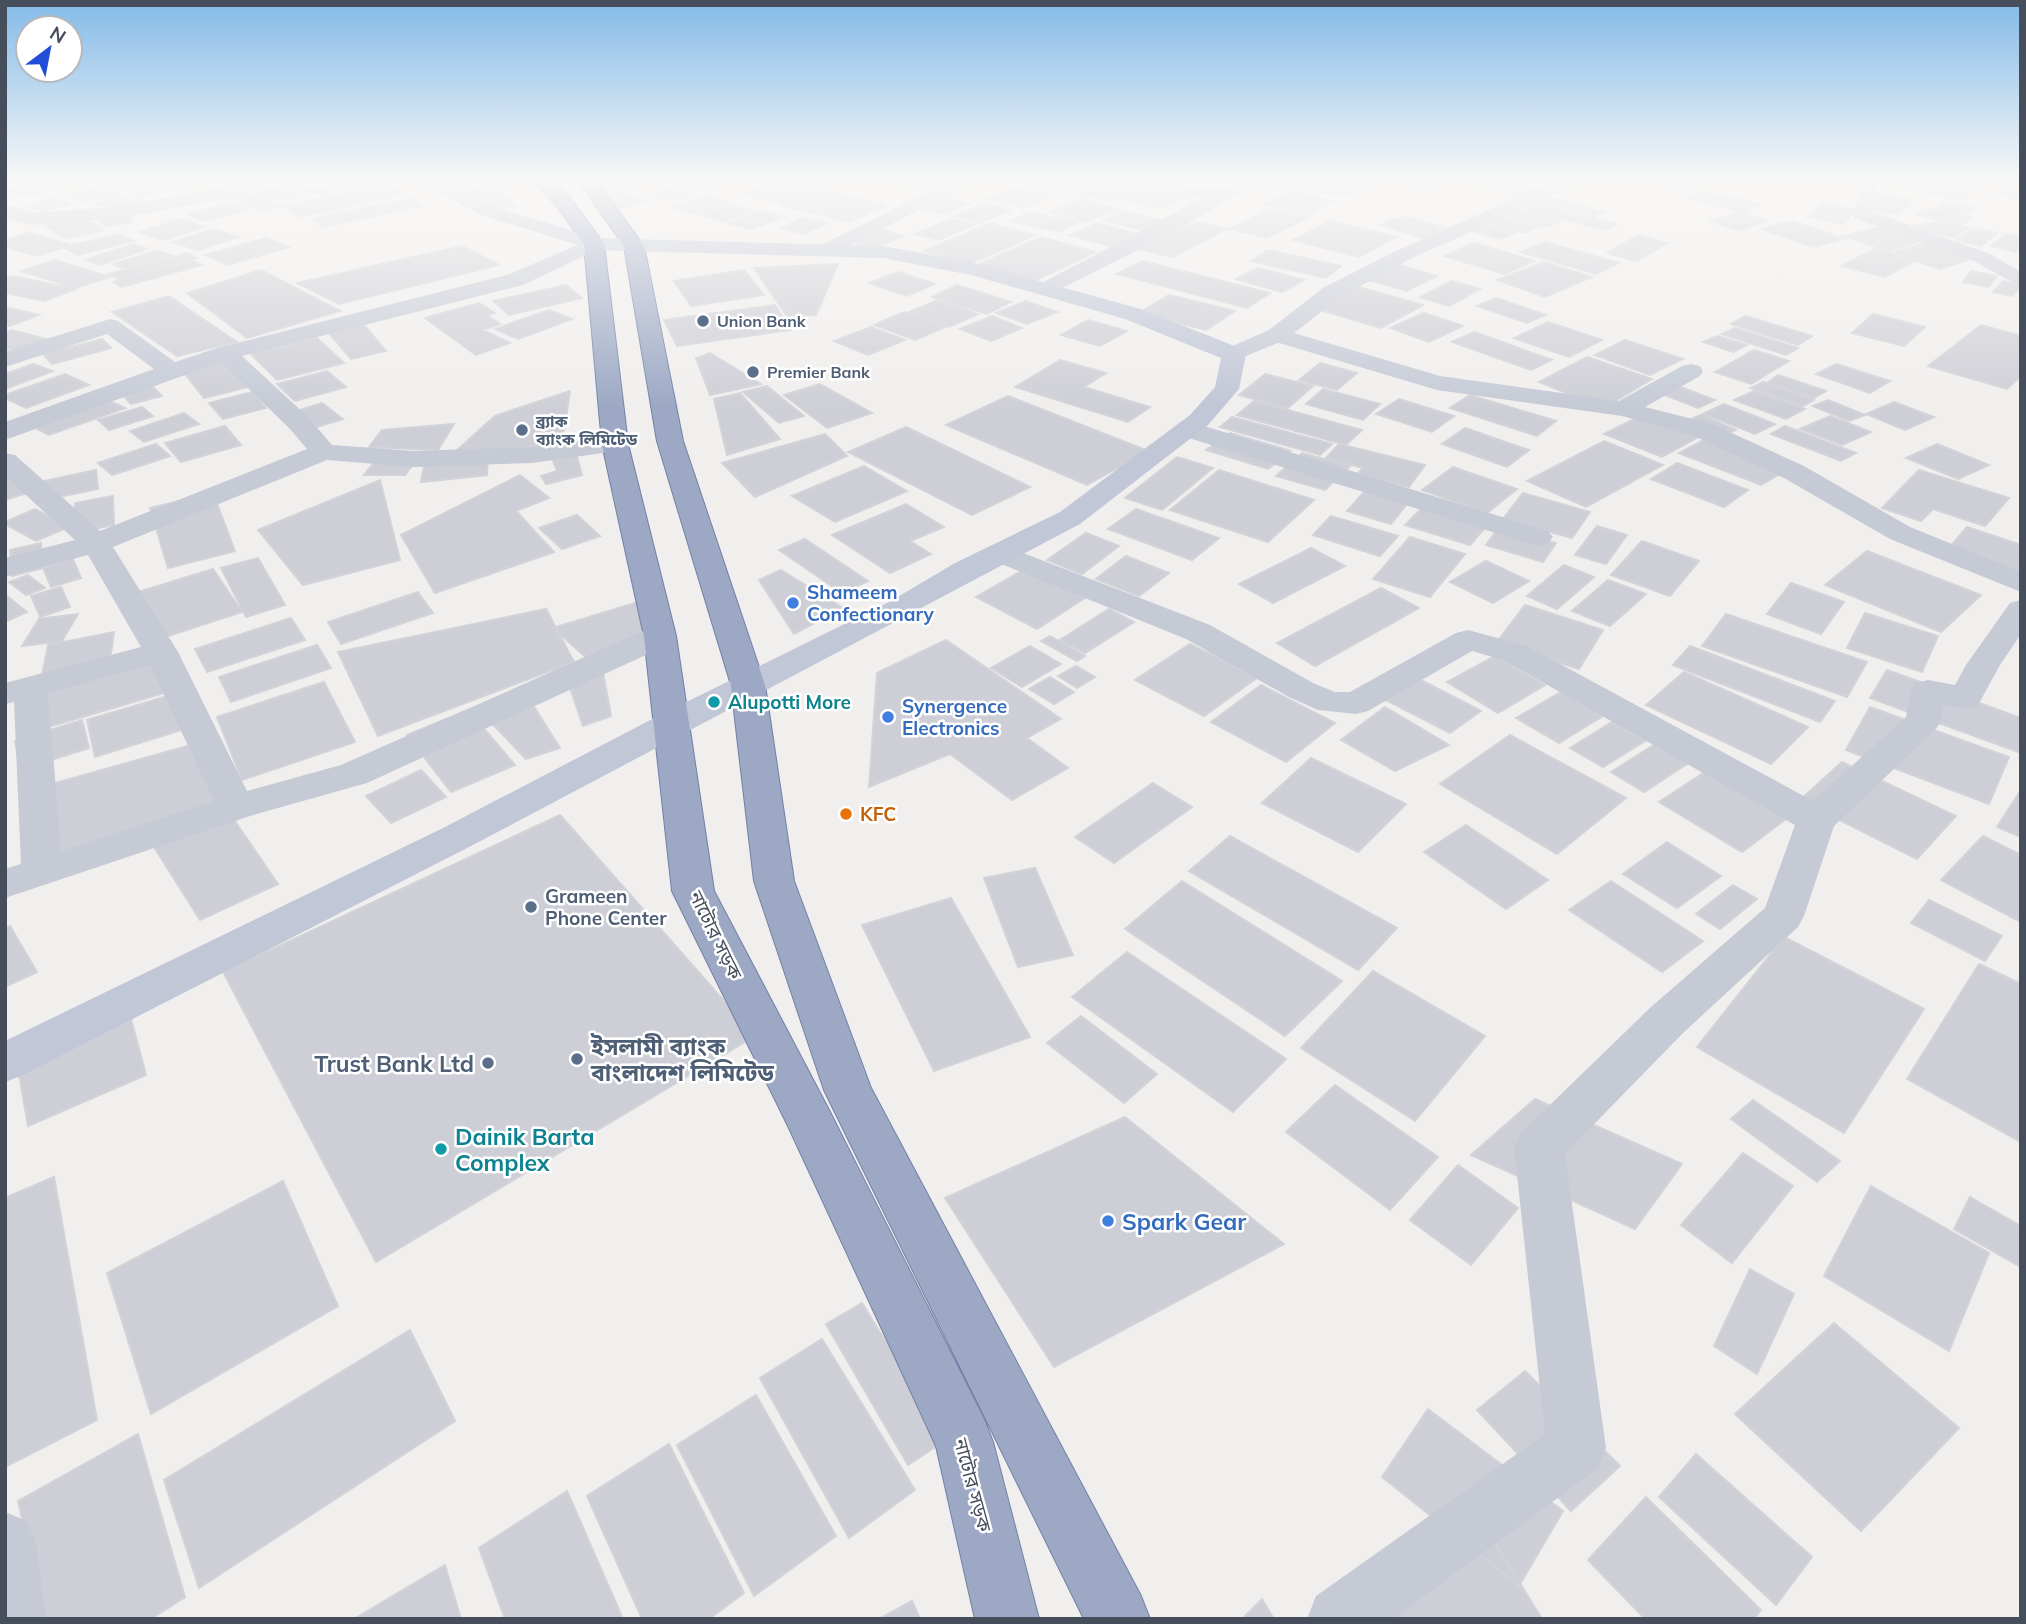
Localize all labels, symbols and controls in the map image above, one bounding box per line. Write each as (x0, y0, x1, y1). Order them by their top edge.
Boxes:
north arrow (14, 14, 84, 84)
text: N (46, 21, 70, 49)
place label: Union Bank (717, 311, 807, 331)
marker: Union Bank (695, 313, 711, 329)
place label: Premier Bank (767, 362, 871, 382)
marker: Premier Bank (745, 364, 761, 380)
place label: ব্র্যাক ব্যাংক লিমিটেড (535, 411, 638, 449)
marker: ব্র্যাক ব্যাংক লিমিটেড (514, 422, 530, 438)
place label: Shameem Confectionary (807, 580, 935, 626)
marker: Shameem Confectionary (785, 595, 801, 611)
place label: Alupotti More (728, 690, 851, 714)
marker: Alupotti More (706, 694, 722, 710)
place label: Synergence Electronics (902, 694, 1007, 740)
marker: Synergence Electronics (880, 709, 896, 725)
place label: KFC (860, 802, 896, 826)
marker: KFC (838, 806, 854, 822)
place label: Grameen Phone Center (545, 884, 667, 930)
street label: নাটোর সড়ক (684, 886, 748, 984)
marker: Grameen Phone Center (523, 899, 539, 915)
place label: ইসলামী ব্যাংক বাংলাদেশ লিমিটেড (590, 1032, 774, 1087)
place label: Trust Bank Ltd (314, 1049, 474, 1078)
marker: ইসলামী ব্যাংক বাংলাদেশ লিমিটেড (569, 1051, 585, 1067)
marker: Trust Bank Ltd (480, 1055, 496, 1071)
place label: Dainik Barta Complex (455, 1122, 594, 1177)
marker: Dainik Barta Complex (433, 1141, 449, 1157)
place label: Spark Gear (1122, 1207, 1246, 1236)
marker: Spark Gear (1100, 1213, 1116, 1229)
street label: নাটোর সড়ক (949, 1435, 997, 1535)

